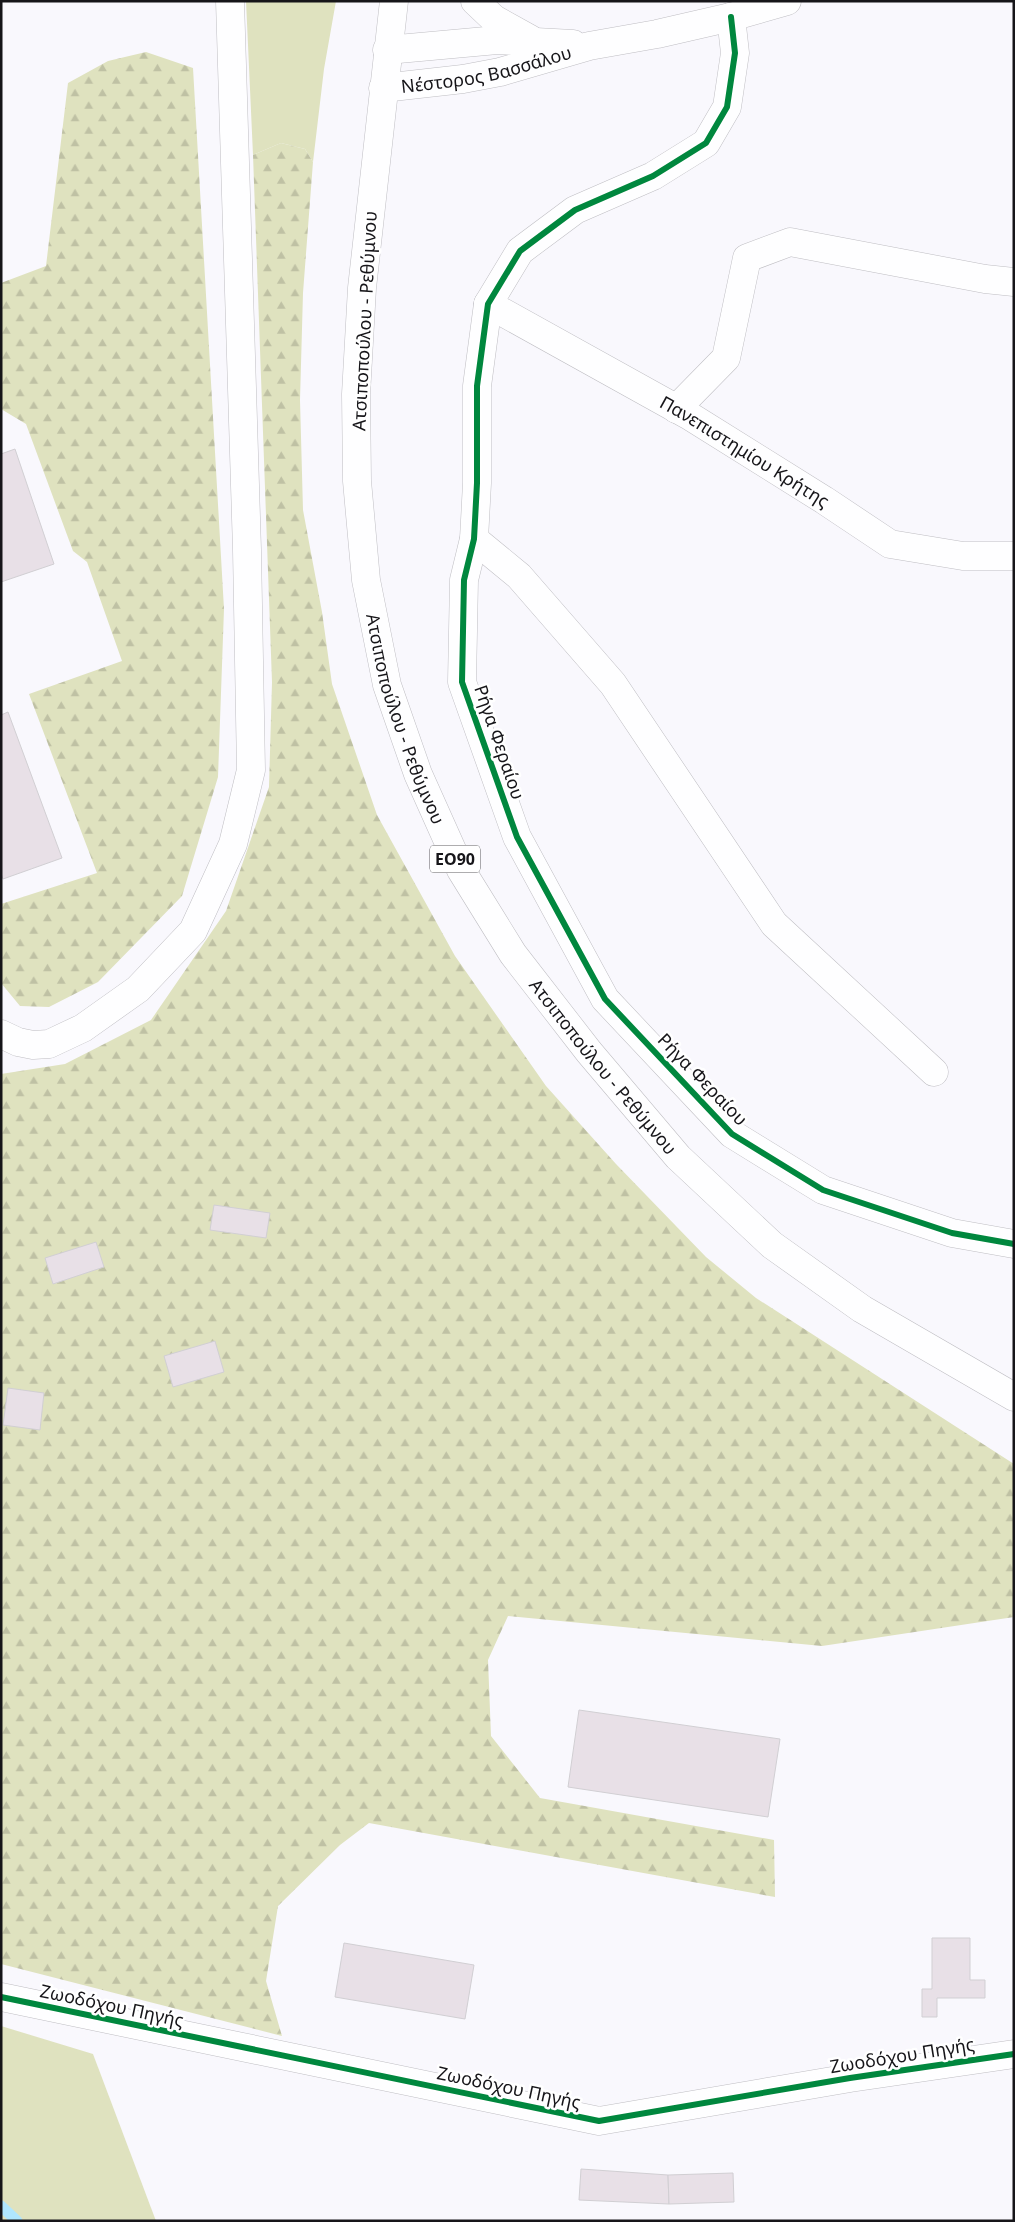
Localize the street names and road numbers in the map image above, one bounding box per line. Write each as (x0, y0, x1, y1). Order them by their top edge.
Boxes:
street label: Νέστορος Βασσάλου (400, 40, 574, 98)
street label: Ατσιποπούλου - Ρεθύμνου (346, 210, 382, 432)
street label: Πανεπιστημίου Κρήτης (656, 390, 834, 513)
street label: Ατσιποπούλου - Ρεθύμνου (361, 611, 451, 828)
street label: Ρήγα Φεραίου (469, 682, 531, 802)
road number: ΕΟ90 (430, 846, 480, 872)
street label: Ατσιποπούλου - Ρεθύμνου (524, 974, 683, 1159)
street label: Ρήγα Φεραίου (653, 1028, 753, 1130)
street label: Ζωοδόχου Πηγής (38, 1978, 186, 2032)
street label: Ζωοδόχου Πηγής (828, 2032, 976, 2078)
street label: Ζωοδόχου Πηγής (435, 2060, 583, 2114)

